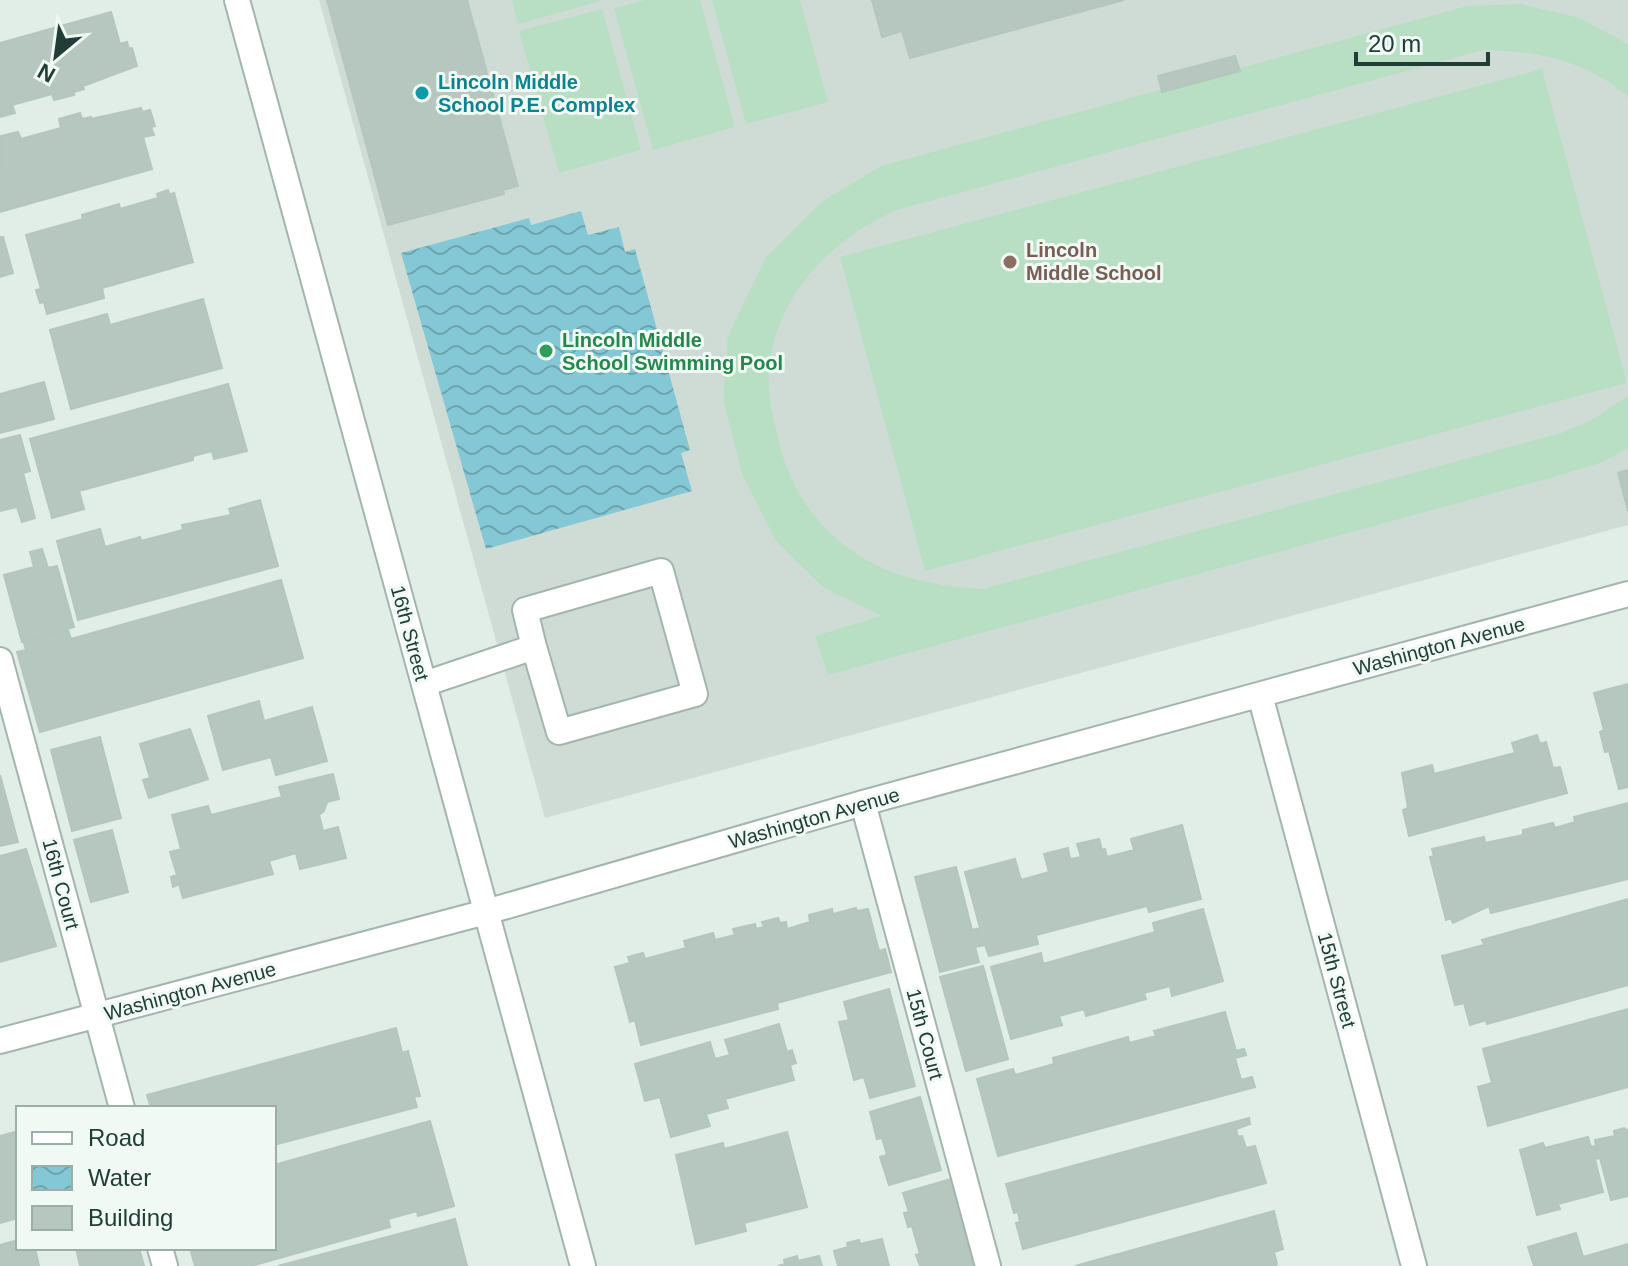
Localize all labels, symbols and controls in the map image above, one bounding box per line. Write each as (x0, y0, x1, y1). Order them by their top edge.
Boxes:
north arrow (16, 16, 96, 96)
scale bar (1356, 16, 1488, 66)
text: 20 m (1368, 30, 1421, 57)
text: N (34, 58, 60, 88)
place label: Lincoln Middle School P.E. Complex (438, 71, 635, 116)
marker: Lincoln Middle School P.E. Complex (413, 84, 431, 102)
place label: Lincoln Middle School (1026, 239, 1162, 284)
marker: Lincoln Middle School (1001, 253, 1019, 271)
place label: Lincoln Middle School Swimming Pool (562, 329, 783, 374)
marker: Lincoln Middle School Swimming Pool (537, 342, 555, 360)
street label: 16th Street (387, 583, 433, 684)
street label: Washington Avenue (1351, 612, 1527, 680)
street label: Washington Avenue (726, 783, 902, 853)
street label: 16th Court (38, 836, 84, 932)
street label: 15th Street (1314, 930, 1360, 1031)
street label: Washington Avenue (102, 957, 278, 1025)
street label: 15th Court (902, 986, 948, 1082)
legend (16, 1106, 276, 1250)
text: Road (88, 1124, 145, 1151)
text: Water (88, 1164, 151, 1191)
text: Building (88, 1204, 173, 1231)

